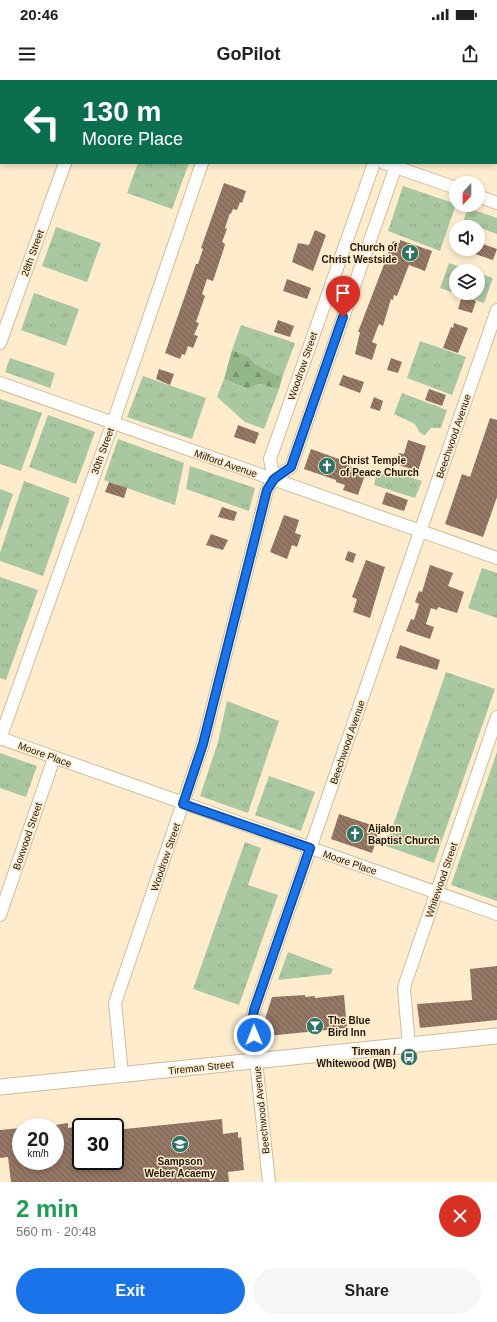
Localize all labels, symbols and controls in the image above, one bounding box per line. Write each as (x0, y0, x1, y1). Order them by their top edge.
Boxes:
text: 20:46 (20, 6, 58, 23)
icon: menu (16, 43, 38, 65)
icon: share (459, 43, 481, 65)
text: GoPilot (217, 44, 281, 64)
icon: left (16, 96, 68, 148)
text: 130 m (82, 96, 161, 127)
text: Moore Place (82, 129, 183, 149)
north arrow (449, 176, 485, 212)
map controls (449, 176, 485, 300)
button: sound (449, 220, 485, 256)
street label: 28th Street (19, 228, 46, 278)
place label: Church of Christ Westside (322, 242, 398, 265)
church icon: Church of Christ Westside (400, 243, 420, 263)
button: layers (449, 264, 485, 300)
pin (326, 276, 360, 317)
icon: arrive (332, 282, 354, 304)
street label: Woodrow Street (286, 330, 319, 402)
street label: Beechwood Avenue (434, 392, 473, 480)
street label: 30th Street (89, 426, 116, 476)
street label: Milford Avenue (193, 448, 259, 480)
place label: Christ Temple of Peace Church (340, 455, 419, 478)
church icon: Christ Temple of Peace Church (317, 456, 337, 476)
street label: Beechwood Avenue (328, 698, 367, 786)
street label: Moore Place (17, 740, 73, 769)
street label: Boxwood Street (11, 801, 44, 871)
street label: Woodrow Street (149, 821, 182, 893)
place label: Aijalon Baptist Church (368, 823, 440, 846)
church icon: Aijalon Baptist Church (345, 824, 365, 844)
street label: Whitewood Street (423, 841, 460, 919)
street label: Moore Place (322, 848, 379, 877)
position arrow (233, 1014, 275, 1056)
place label: The Blue Bird Inn (328, 1015, 371, 1038)
bar icon: The Blue Bird Inn (305, 1016, 325, 1036)
place label: Tireman / Whitewood (WB) (317, 1046, 396, 1069)
bus stop icon: Tireman / Whitewood (WB) (399, 1047, 419, 1067)
street label: Tireman Street (168, 1059, 235, 1076)
street label: Beechwood Avenue (251, 1065, 272, 1154)
speed limit sign: 30 (72, 1118, 124, 1170)
text: 20 (27, 1128, 49, 1150)
school or university icon: Sampson Weber Acaemy (170, 1134, 190, 1154)
text: km/h (27, 1148, 49, 1159)
place label: Sampson Weber Acaemy (144, 1156, 216, 1179)
text: 2 min (16, 1195, 79, 1222)
button: close (439, 1195, 481, 1237)
text: 560 m · 20:48 (16, 1224, 96, 1239)
button: Exit (16, 1268, 245, 1314)
button: Share (253, 1268, 481, 1314)

